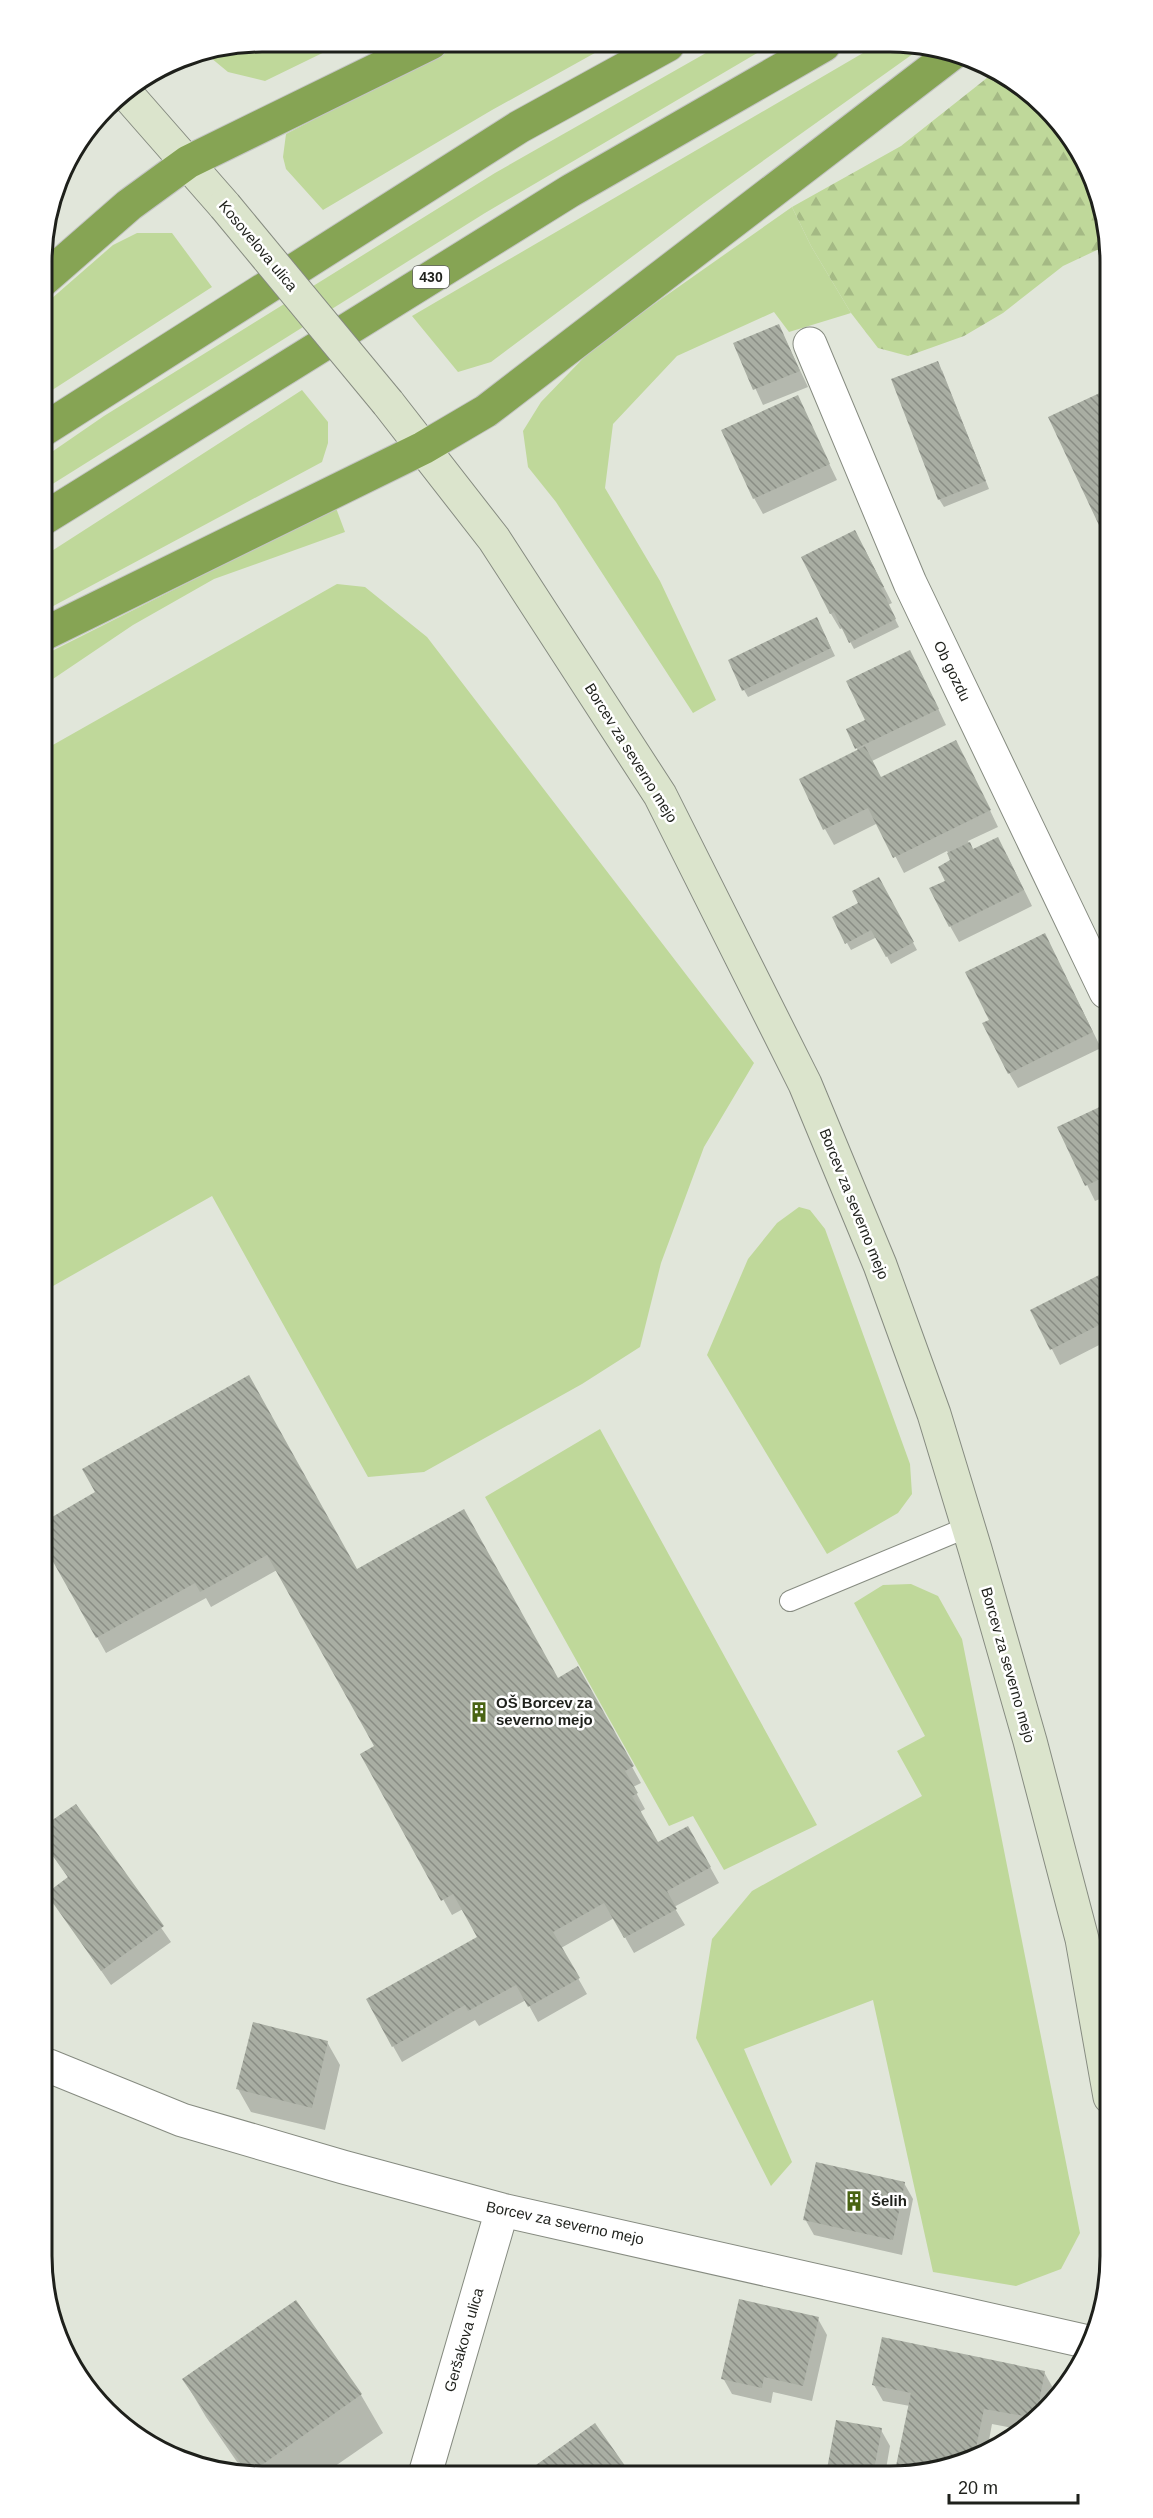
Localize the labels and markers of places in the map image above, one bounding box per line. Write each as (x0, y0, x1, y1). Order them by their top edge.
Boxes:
place label: OŠ Borcev za severno mejo (496, 1694, 593, 1728)
building icon: OŠ Borcev za severno mejo (467, 1700, 491, 1724)
building icon: Šelih (842, 2189, 866, 2213)
place label: Šelih (871, 2192, 907, 2209)

